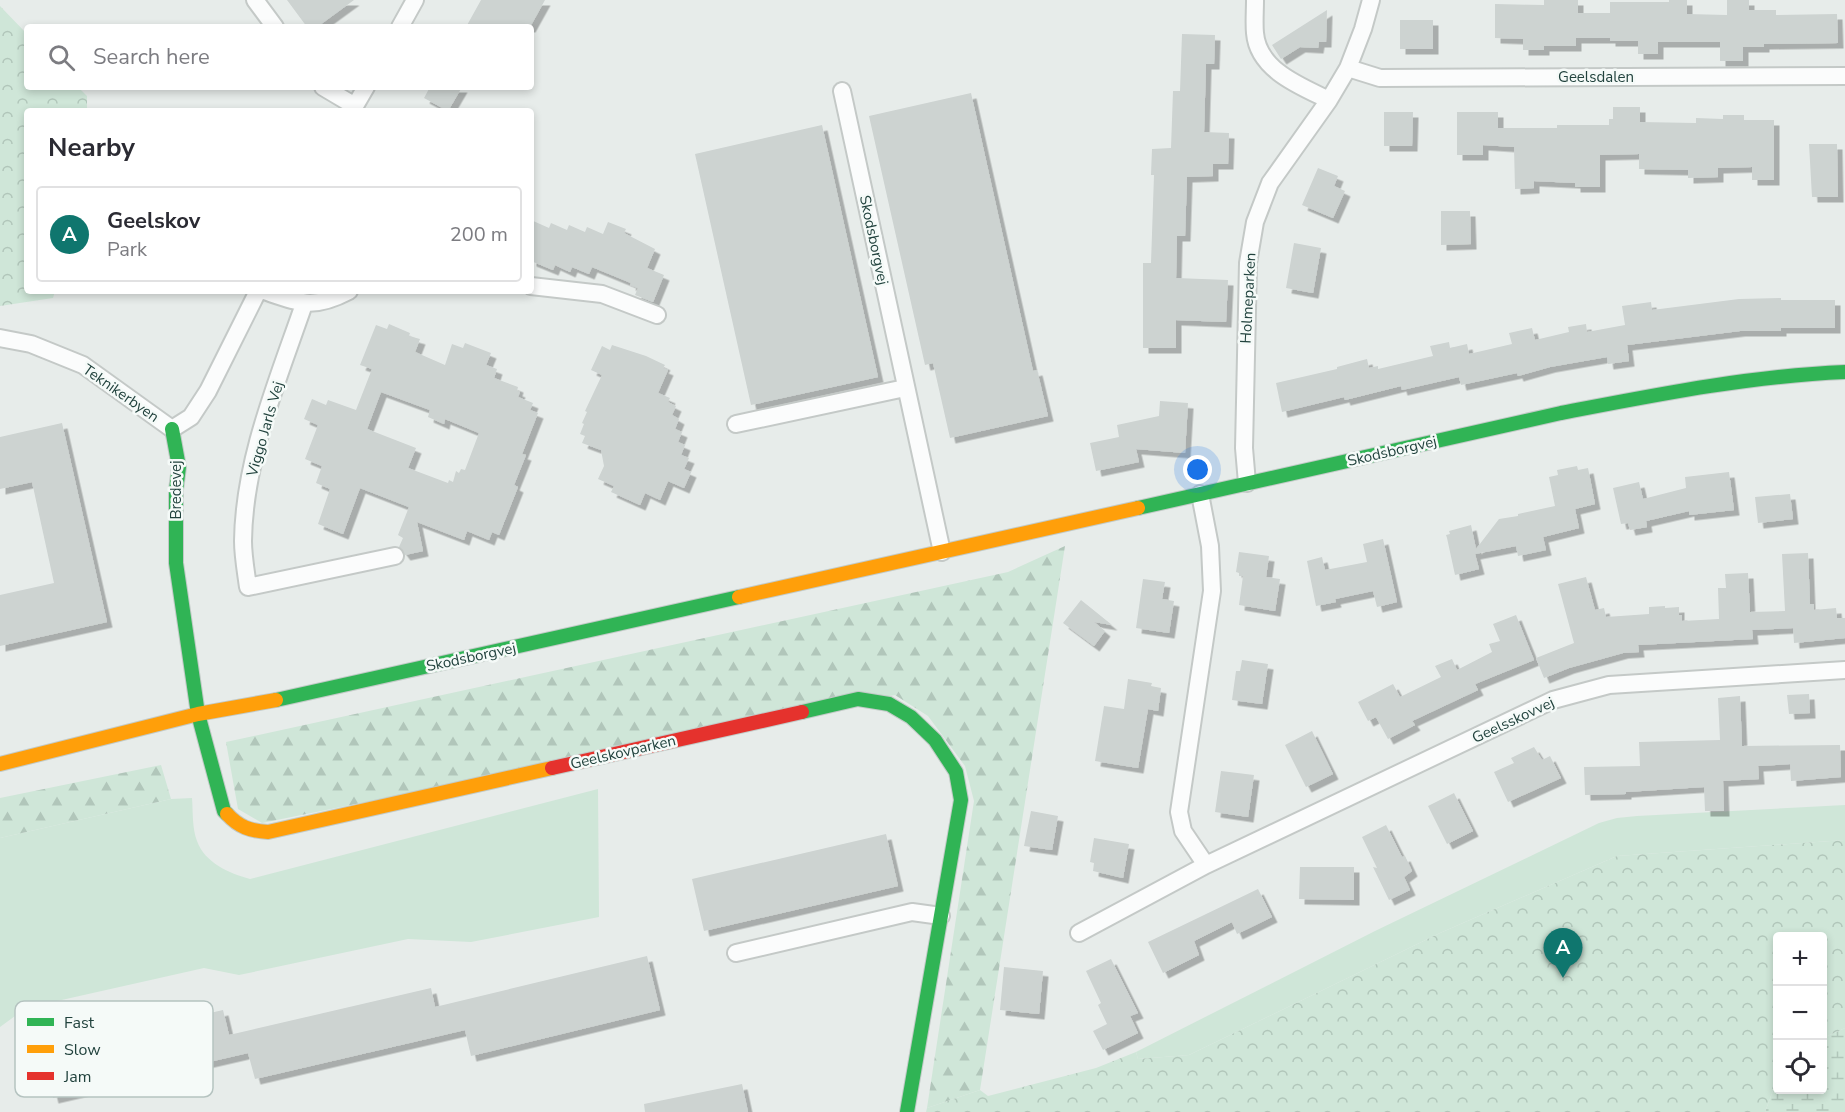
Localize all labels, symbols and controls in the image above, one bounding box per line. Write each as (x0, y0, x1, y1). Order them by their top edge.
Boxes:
search box (24, 24, 534, 90)
icon: search (45, 41, 78, 74)
text: Search here (93, 42, 210, 72)
street label: Geelsdalen (1558, 67, 1634, 87)
text: Nearby (48, 130, 135, 165)
street label: Skodsborgvej (855, 193, 893, 287)
text: Geelskov (107, 206, 200, 236)
text: A (62, 221, 77, 248)
text: 200 m (450, 221, 508, 248)
text: Park (107, 236, 147, 263)
street label: Holmeparken (1236, 252, 1260, 344)
street label: Teknikerbyen (79, 359, 163, 427)
street label: Viggo Jarls Vej (242, 379, 288, 480)
street label: Skodsborgvej (1345, 431, 1439, 471)
your location (1183, 455, 1212, 484)
street label: Bredevej (166, 460, 186, 520)
street label: Skodsborgvej (424, 638, 518, 676)
street label: Geelsskovvej (1469, 692, 1557, 748)
street label: Geelskovparken (568, 730, 678, 774)
pin: A (1544, 928, 1582, 978)
map controls (1773, 932, 1827, 1094)
button: + (1773, 932, 1827, 986)
button: − (1773, 986, 1827, 1040)
legend (15, 1001, 213, 1097)
text: Fast (64, 1012, 95, 1034)
text: Slow (64, 1039, 101, 1061)
button: locate (1773, 1040, 1827, 1094)
text: Jam (63, 1066, 91, 1088)

